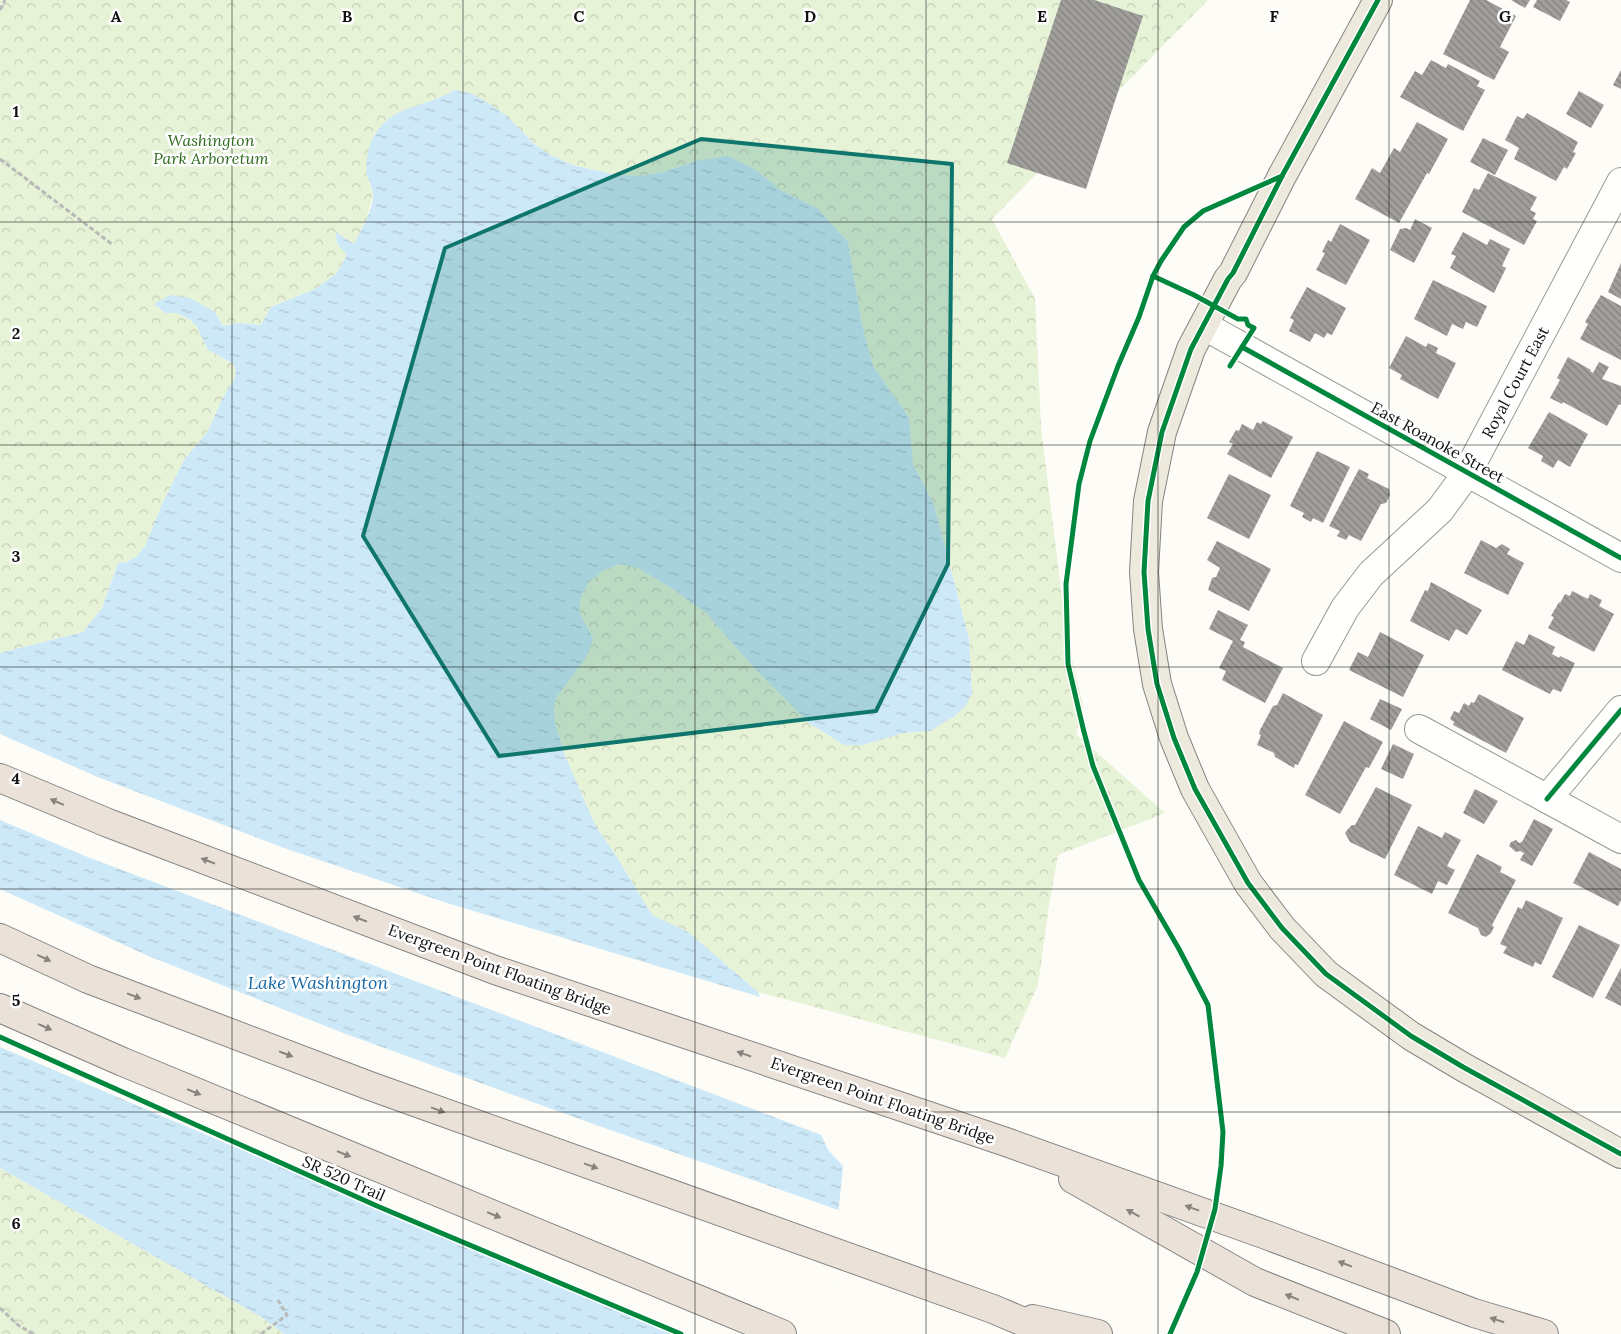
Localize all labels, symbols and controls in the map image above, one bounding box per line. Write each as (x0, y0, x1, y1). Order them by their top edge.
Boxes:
text: A (111, 6, 122, 26)
text: B (342, 6, 353, 26)
text: C (573, 6, 585, 26)
text: D (804, 6, 816, 26)
text: E (1037, 6, 1047, 26)
text: F (1269, 6, 1279, 26)
text: G (1499, 6, 1511, 26)
text: 1 (13, 101, 19, 121)
park label: Washington Park Arboretum (153, 130, 269, 168)
street label: Royal Court East (1477, 322, 1553, 441)
text: 2 (12, 323, 20, 343)
street label: East Roanoke Street (1368, 397, 1509, 487)
text: 3 (12, 546, 21, 566)
text: 4 (12, 768, 21, 788)
one-way arrow (50, 797, 64, 805)
one-way arrow (200, 857, 215, 865)
one-way arrow (352, 915, 367, 923)
street label: Evergreen Point Floating Bridge (386, 919, 615, 1019)
one-way arrow (37, 955, 51, 963)
water label: Lake Washington (248, 971, 388, 994)
text: 5 (12, 990, 21, 1010)
one-way arrow (127, 992, 142, 1000)
one-way arrow (38, 1024, 52, 1032)
one-way arrow (279, 1050, 294, 1058)
one-way arrow (736, 1050, 751, 1058)
street label: Evergreen Point Floating Bridge (768, 1052, 998, 1148)
one-way arrow (187, 1088, 201, 1096)
one-way arrow (431, 1106, 446, 1114)
one-way arrow (337, 1150, 351, 1158)
street label: SR 520 Trail (299, 1151, 389, 1205)
one-way arrow (584, 1162, 599, 1170)
one-way arrow (1184, 1204, 1199, 1212)
one-way arrow (1125, 1209, 1140, 1217)
one-way arrow (487, 1212, 501, 1220)
text: 6 (11, 1213, 21, 1233)
one-way arrow (1337, 1260, 1352, 1267)
one-way arrow (1285, 1292, 1299, 1300)
one-way arrow (1490, 1315, 1505, 1323)

